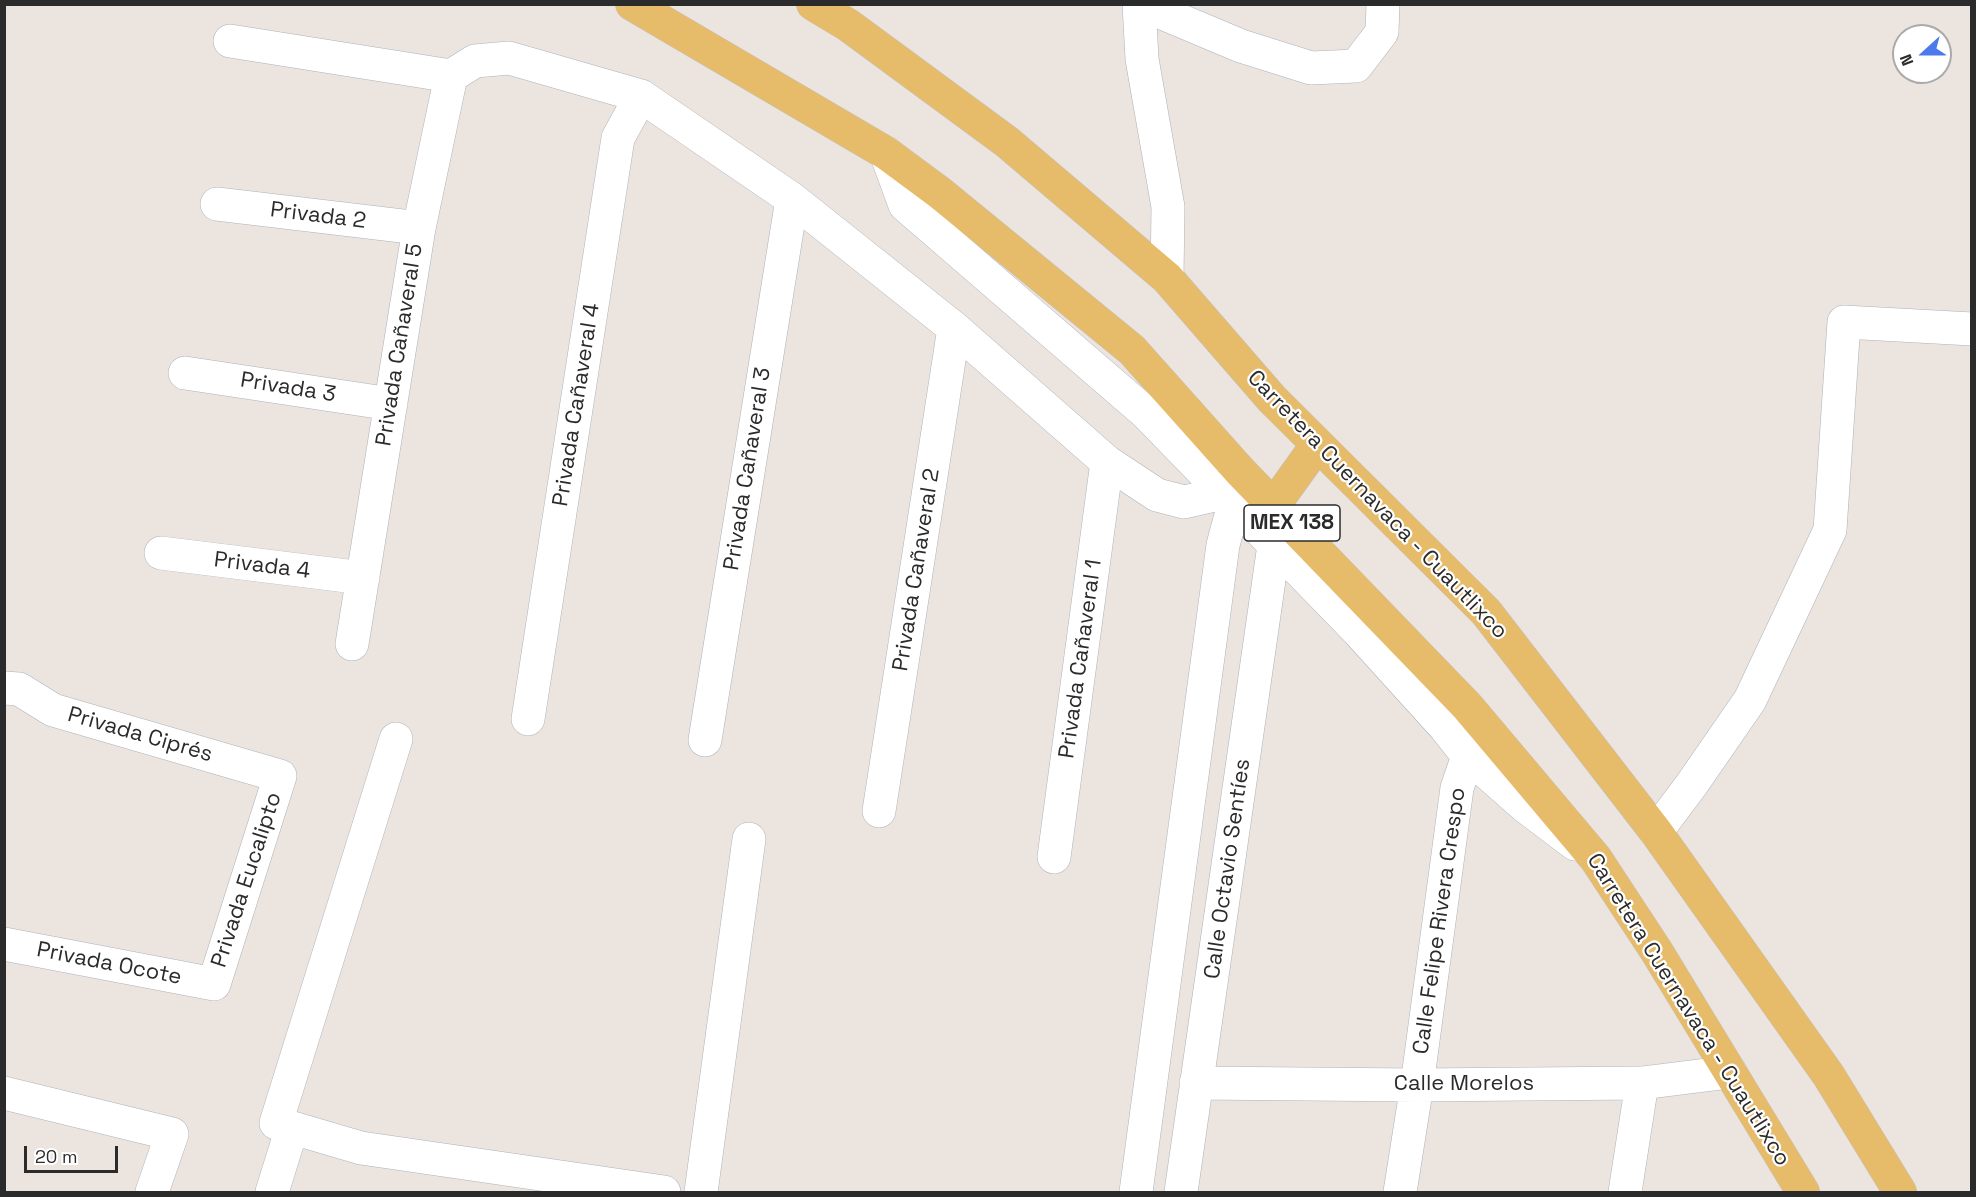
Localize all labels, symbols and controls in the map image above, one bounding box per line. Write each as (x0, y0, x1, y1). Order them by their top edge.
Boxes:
north arrow (1892, 24, 1952, 84)
text: N (1895, 51, 1918, 69)
street label: Privada 2 (268, 197, 368, 235)
street label: Privada Cañaveral 5 (371, 242, 429, 448)
street label: Privada Cañaveral 4 (548, 302, 606, 508)
street label: Carretera Cuernavaca - Cuautlixco (1241, 365, 1513, 645)
street label: Privada Cañaveral 3 (719, 366, 777, 572)
street label: Privada 3 (238, 367, 338, 409)
street label: Privada Cañaveral 2 (888, 467, 946, 673)
road number: MEX 138 (1244, 505, 1340, 541)
street label: Privada 4 (212, 547, 312, 585)
street label: Privada Cañaveral 1 (1054, 558, 1108, 760)
street label: Privada Ciprés (65, 702, 215, 768)
street label: Calle Octavio Sentíes (1199, 757, 1257, 981)
street label: Calle Felipe Rivera Crespo (1408, 786, 1472, 1056)
street label: Privada Eucalipto (206, 789, 288, 971)
street label: Carretera Cuernavaca - Cuautlixco (1581, 849, 1795, 1171)
street label: Privada Ocote (34, 937, 184, 991)
street label: Calle Morelos (1394, 1071, 1534, 1097)
scale bar (27, 1134, 122, 1172)
text: 20 m (35, 1145, 78, 1168)

